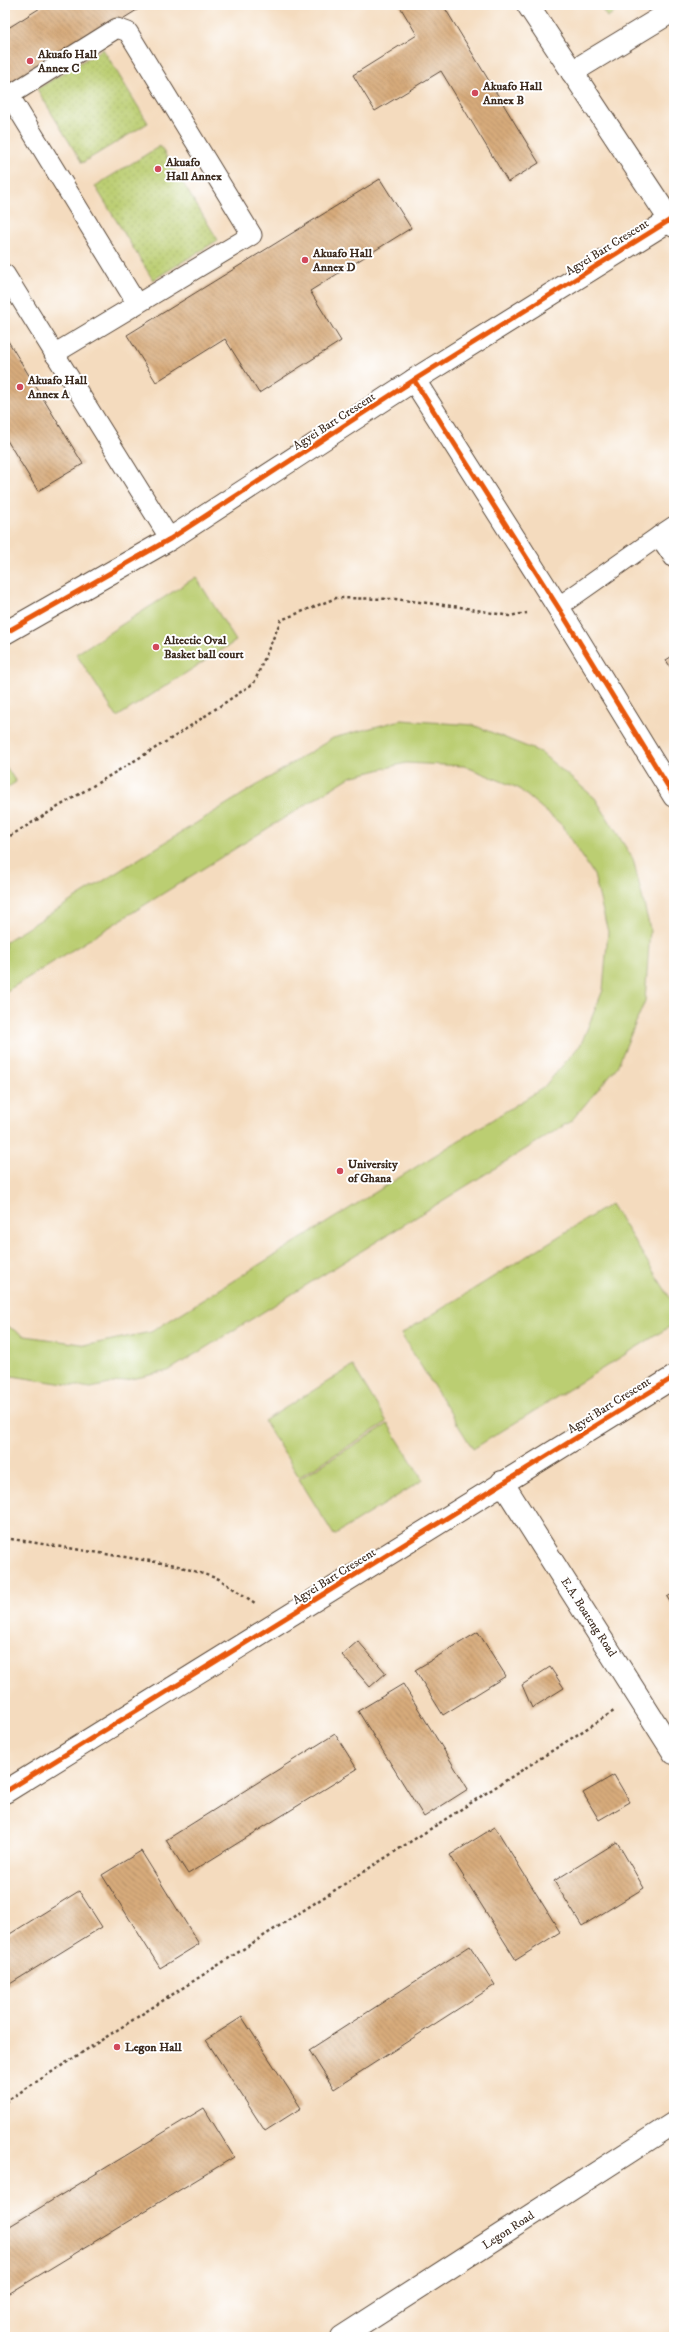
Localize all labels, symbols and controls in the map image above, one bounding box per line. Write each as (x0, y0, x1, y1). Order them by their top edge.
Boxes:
place label: Akuafo Hall Annex C (37, 47, 97, 76)
marker: Akuafo Hall Annex C (25, 56, 35, 66)
place label: Akuafo Hall Annex B (482, 79, 542, 108)
marker: Akuafo Hall Annex B (470, 88, 480, 98)
place label: Akuafo Hall Annex (165, 155, 222, 184)
marker: Akuafo Hall Annex (153, 164, 163, 174)
street label: Agyei Bart Crescent (563, 216, 652, 279)
place label: Akuafo Hall Annex D (312, 246, 372, 275)
marker: Akuafo Hall Annex D (300, 255, 310, 265)
place label: Akuafo Hall Annex A (27, 373, 87, 402)
marker: Akuafo Hall Annex A (15, 382, 25, 392)
street label: Agyei Bart Crescent (290, 389, 378, 454)
place label: Altectic Oval Basket ball court (163, 633, 244, 662)
marker: Altectic Oval Basket ball court (151, 642, 161, 652)
place label: University of Ghana (348, 1157, 398, 1186)
marker: University of Ghana (335, 1166, 345, 1176)
street label: Agyei Bart Crescent (565, 1374, 654, 1437)
street label: Agyei Bart Crescent (290, 1545, 379, 1608)
street label: E.A. Boateng Road (557, 1575, 620, 1660)
place label: Legon Hall (125, 2040, 182, 2055)
marker: Legon Hall (112, 2042, 122, 2052)
street label: Legon Road (479, 2208, 537, 2253)

